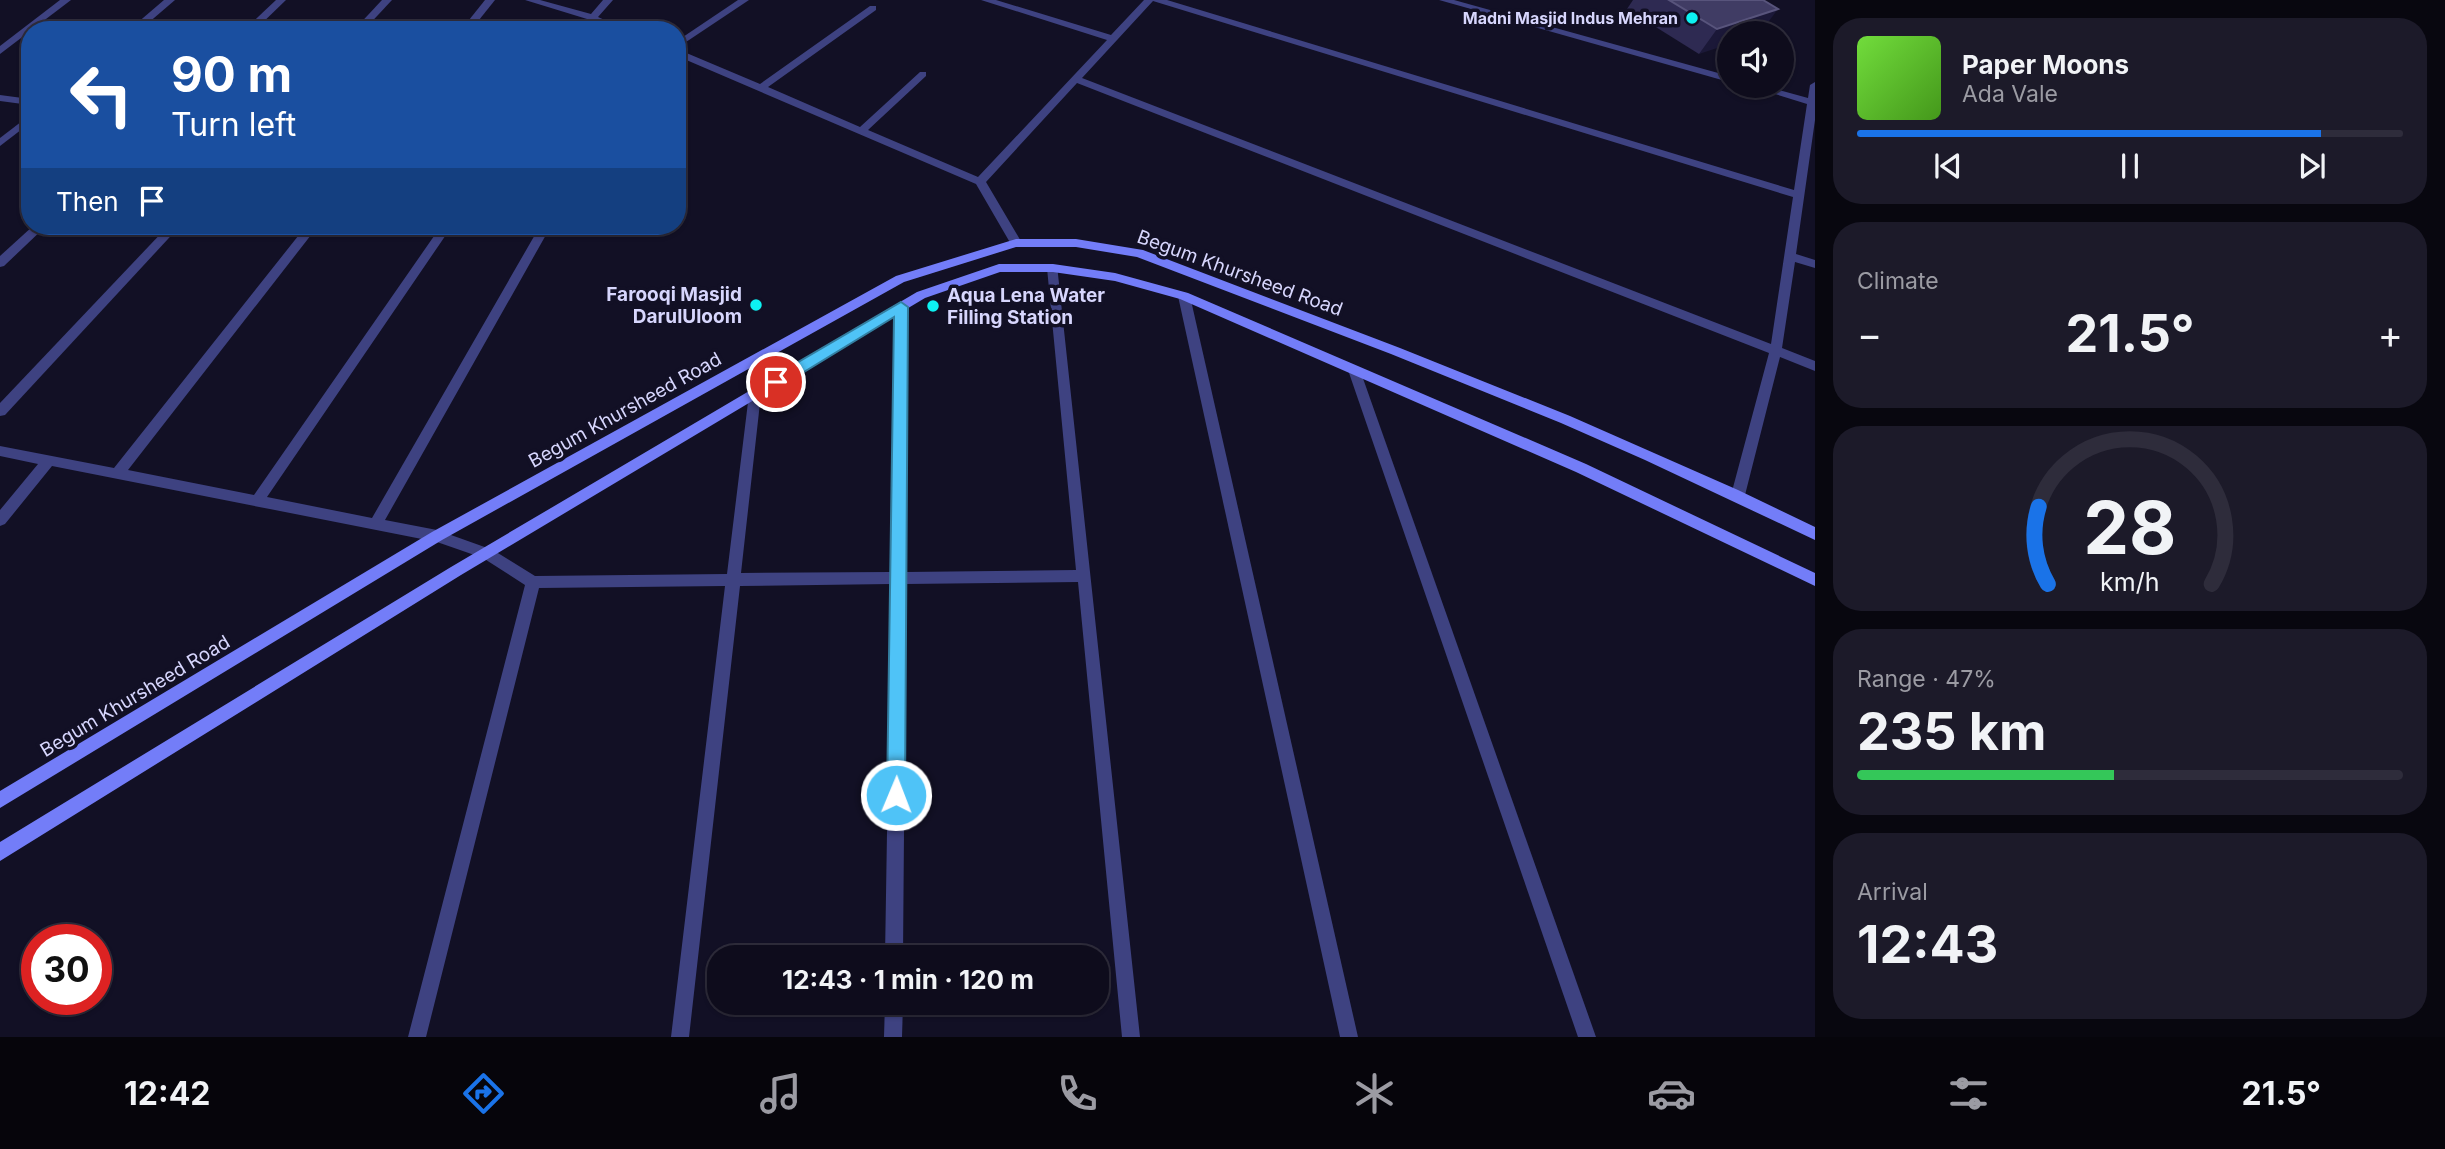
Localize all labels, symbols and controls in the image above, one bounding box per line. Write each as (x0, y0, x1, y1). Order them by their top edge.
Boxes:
place label: Madni Masjid Indus Mehran (1463, 8, 1678, 28)
marker: Madni Masjid Indus Mehran (1684, 10, 1700, 26)
map controls (1717, 21, 1794, 98)
button: sound (1717, 21, 1794, 98)
text: 90 m (171, 45, 292, 104)
icon: left (56, 49, 147, 140)
text: Paper Moons (1962, 49, 2129, 80)
text: Ada Vale (1962, 80, 2058, 108)
text: Turn left (171, 105, 296, 144)
icon: previous (1929, 147, 1967, 185)
icon: pause (2111, 147, 2149, 185)
icon: next (2293, 147, 2331, 185)
icon: arrive (133, 182, 171, 220)
text: Then (56, 186, 119, 217)
street label: Begum Khursheed Road (1134, 225, 1346, 321)
text: Climate (1857, 267, 1939, 295)
place label: Farooqi Masjid DarulUloom (606, 283, 742, 328)
place label: Aqua Lena Water Filling Station (947, 284, 1105, 329)
marker: Farooqi Masjid DarulUloom (748, 297, 764, 313)
marker: Aqua Lena Water Filling Station (925, 298, 941, 314)
text: 21.5° (2065, 302, 2195, 365)
text: − (1857, 311, 1882, 357)
text: + (2378, 311, 2403, 357)
street label: Begum Khursheed Road (525, 347, 725, 473)
pin (746, 352, 806, 412)
icon: arrive (757, 363, 795, 401)
text: 28 (2083, 484, 2177, 573)
text: km/h (2100, 567, 2160, 597)
street label: Begum Khursheed Road (36, 630, 234, 762)
text: Range · 47% (1857, 665, 1996, 693)
text: 235 km (1857, 700, 2047, 763)
position arrow (859, 758, 933, 832)
text: Arrival (1857, 878, 1928, 906)
text: 12:43 (1857, 913, 1998, 976)
speed limit sign: 30 (21, 924, 112, 1015)
text: 12:43 · 1 min · 120 m (782, 964, 1034, 995)
icon: directions (459, 1069, 508, 1118)
icon: music (756, 1069, 805, 1118)
icon: phone (1053, 1069, 1102, 1118)
icon: climate (1350, 1069, 1399, 1118)
icon: car (1647, 1069, 1696, 1118)
icon: filters (1944, 1069, 1993, 1118)
text: 12:42 (124, 1074, 211, 1113)
text: 21.5° (2241, 1074, 2321, 1113)

